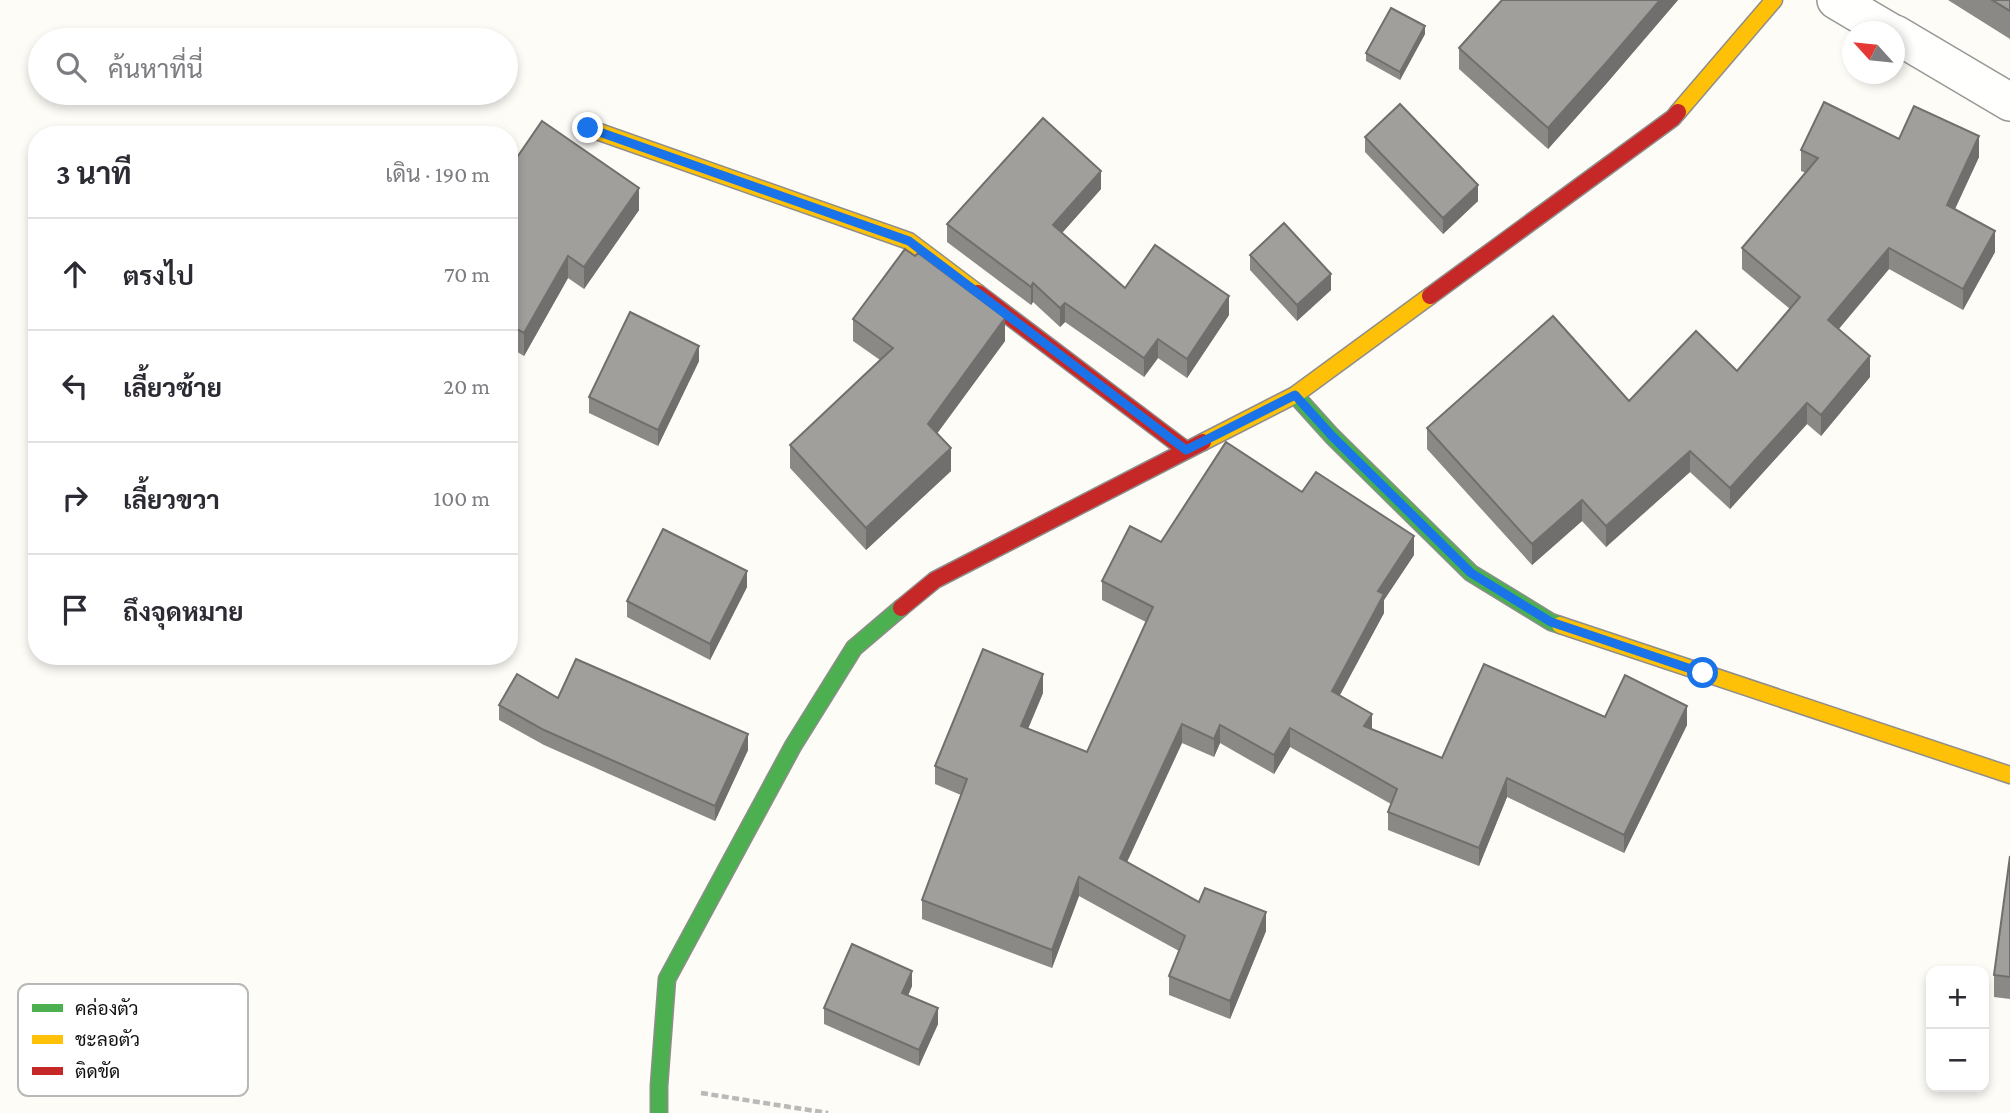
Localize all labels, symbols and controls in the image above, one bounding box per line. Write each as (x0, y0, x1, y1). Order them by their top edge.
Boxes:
north arrow (1842, 21, 1905, 84)
search box (28, 28, 518, 105)
icon: search (52, 48, 90, 86)
text: ค้นหาที่นี่ (108, 55, 203, 84)
route end (572, 112, 603, 143)
text: 3 นาที (56, 157, 132, 190)
text: เดิน · 190 m (385, 161, 490, 187)
icon: ahead (56, 255, 94, 293)
text: 70 m (444, 261, 490, 287)
text: ตรงไป (123, 262, 194, 291)
icon: left (56, 367, 94, 405)
text: 20 m (443, 373, 490, 399)
text: เลี้ยวซ้าย (123, 374, 222, 403)
icon: right (56, 479, 94, 517)
text: 100 m (434, 485, 490, 511)
text: เลี้ยวขวา (123, 486, 220, 515)
icon: arrive (56, 591, 94, 629)
text: ถึงจุดหมาย (123, 598, 244, 627)
route start (1687, 657, 1718, 688)
map controls (1926, 966, 1989, 1092)
button: + (1926, 966, 1989, 1029)
legend (18, 984, 248, 1096)
text: คล่องตัว (75, 997, 139, 1019)
text: ชะลอตัว (75, 1029, 140, 1050)
button: − (1926, 1029, 1989, 1092)
text: ติดขัด (75, 1061, 120, 1082)

